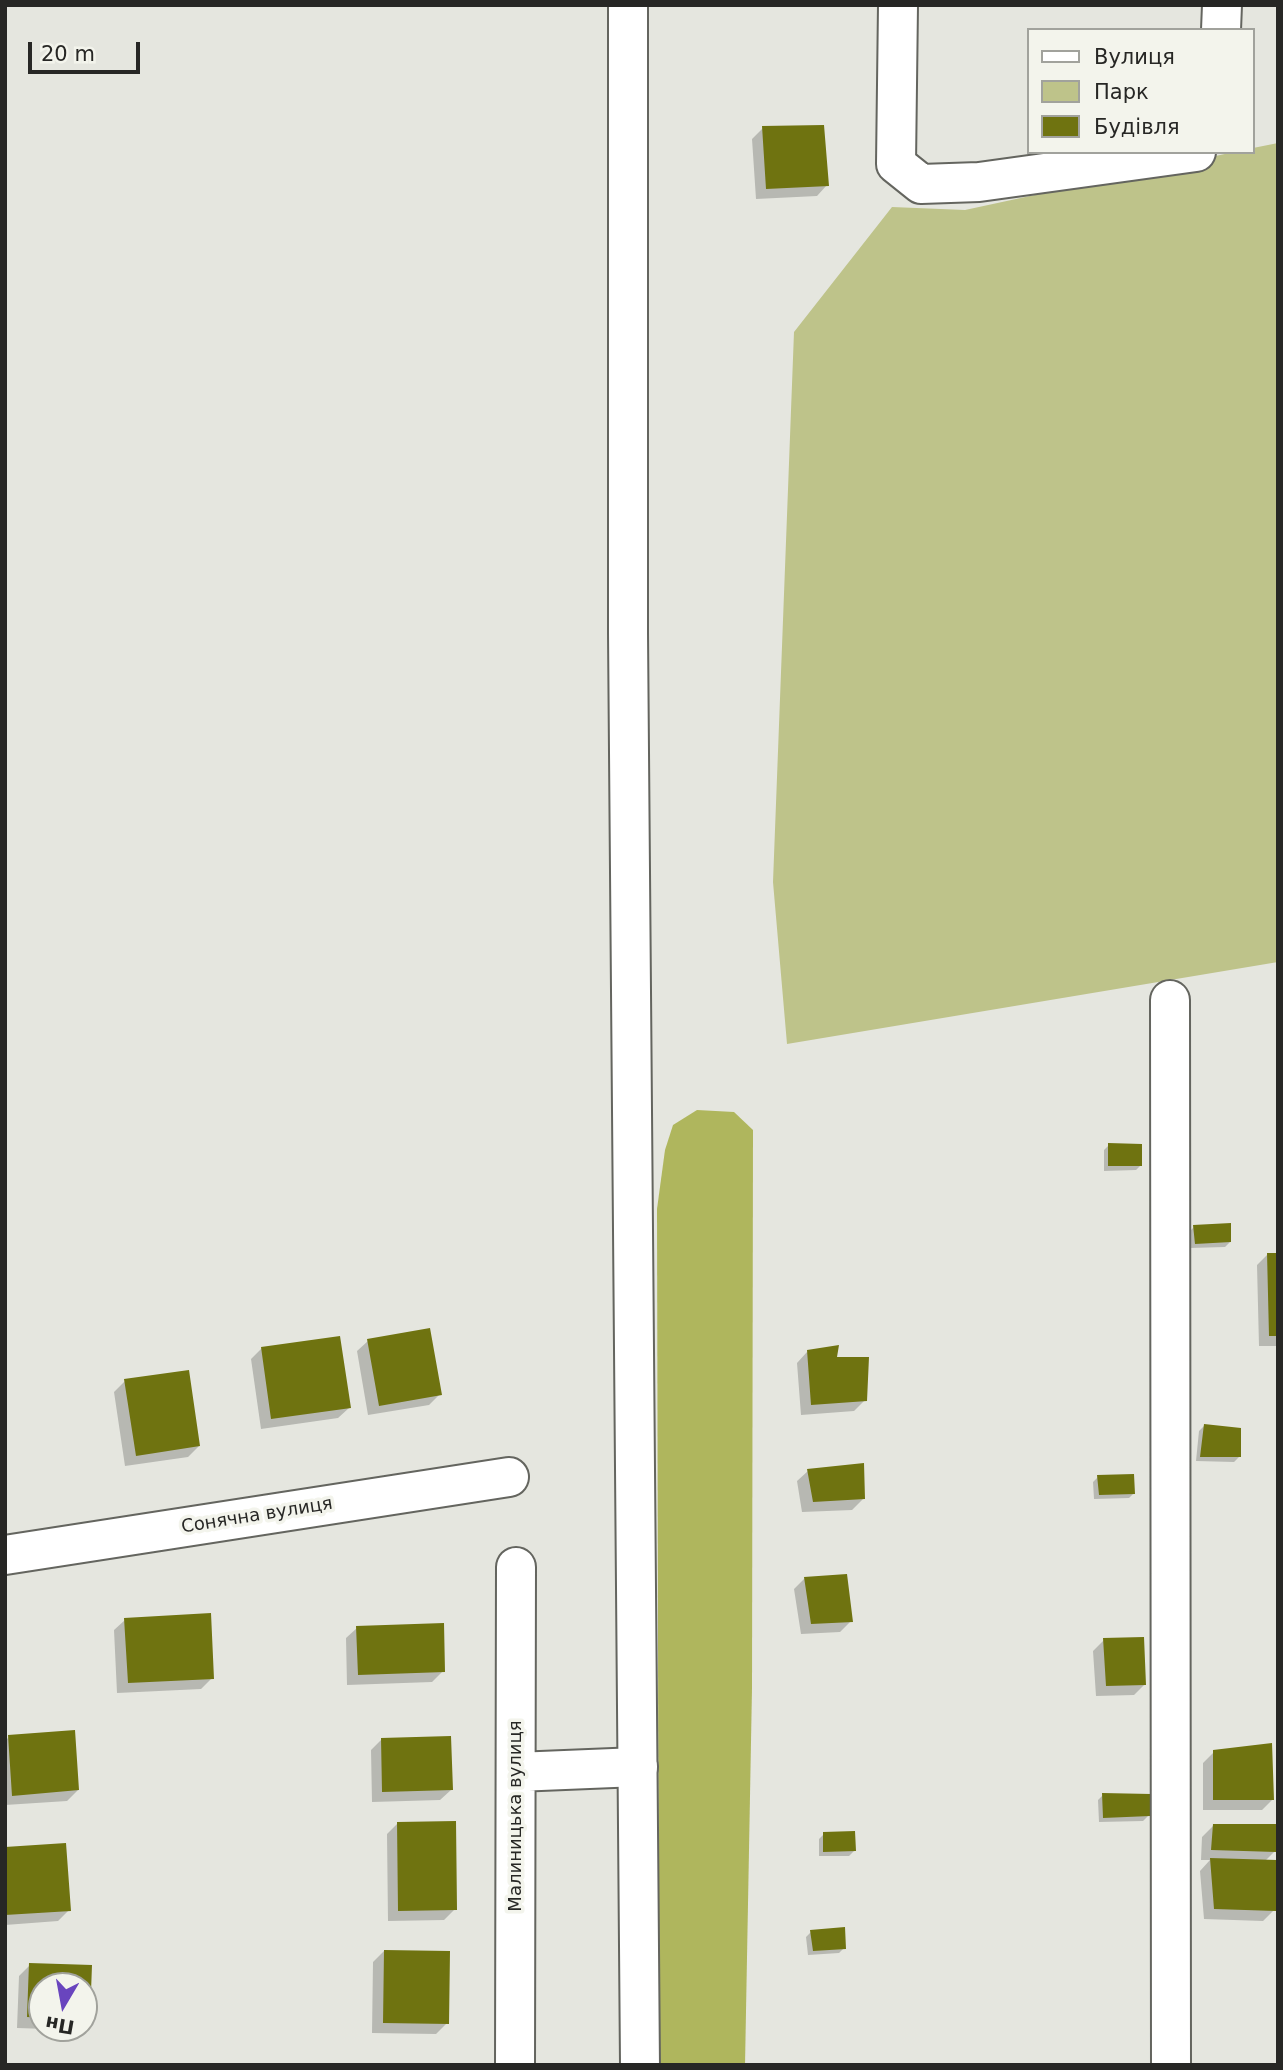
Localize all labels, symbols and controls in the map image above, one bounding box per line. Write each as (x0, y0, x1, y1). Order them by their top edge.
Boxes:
scale bar (32, 28, 144, 72)
legend (1028, 28, 1255, 154)
text: 20 m (41, 42, 95, 66)
text: Вулиця (1094, 45, 1175, 69)
text: Парк (1094, 80, 1149, 104)
text: Будівля (1094, 115, 1180, 139)
street label: Сонячна вулиця (180, 1493, 334, 1539)
street label: Малиницька вулиця (505, 1720, 527, 1912)
north arrow (28, 1972, 98, 2042)
text: Пн (43, 2012, 76, 2039)

